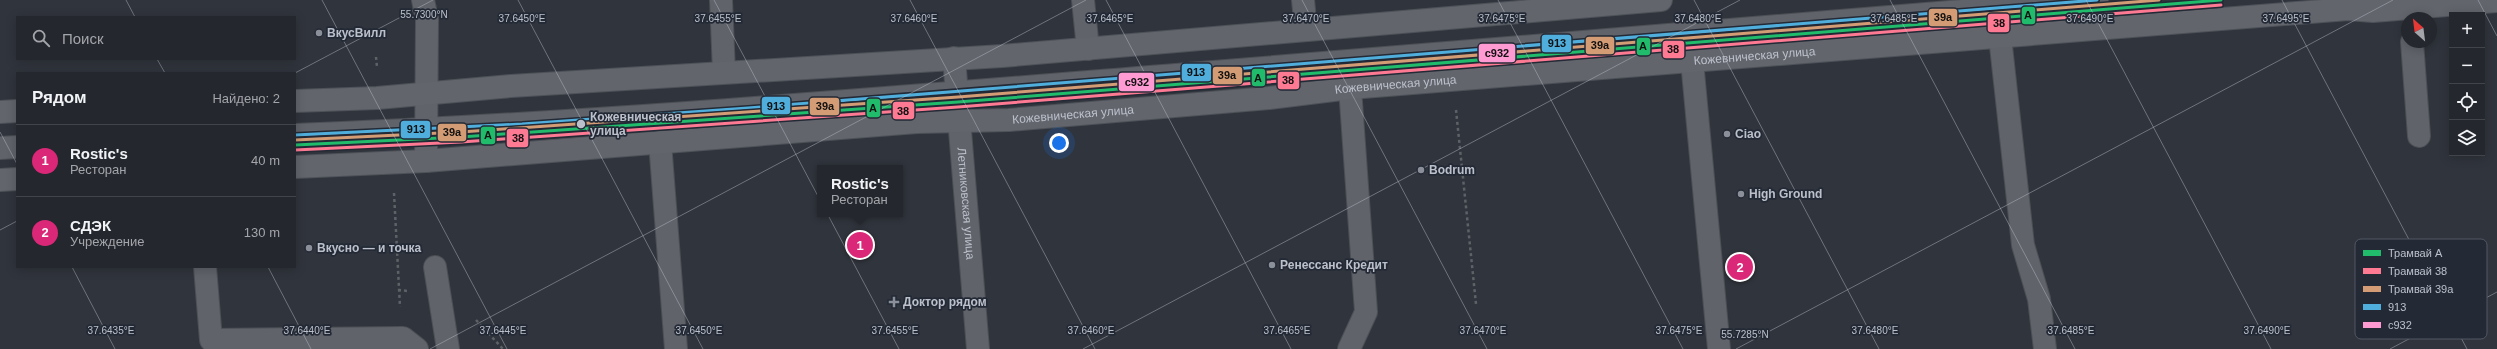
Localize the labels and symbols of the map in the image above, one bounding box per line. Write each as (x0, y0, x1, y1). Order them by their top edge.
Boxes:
line badge: А (2021, 6, 2036, 25)
line badge: 39а (1928, 8, 1958, 27)
text: 55.7300°N (400, 9, 448, 20)
text: А (2024, 9, 2032, 21)
text: 39а (1934, 11, 1953, 23)
north arrow (2401, 12, 2437, 48)
text: 37.6450°E (499, 13, 546, 24)
text: 37.6455°E (695, 13, 742, 24)
text: 37.6460°E (891, 13, 938, 24)
text: 37.6465°E (1087, 13, 1134, 24)
text: 37.6470°E (1283, 13, 1330, 24)
text: 37.6475°E (1479, 13, 1526, 24)
text: 37.6480°E (1675, 13, 1722, 24)
text: 37.6485°E (1871, 13, 1918, 24)
line badge: 38 (1987, 13, 2010, 33)
text: 37.6490°E (2067, 13, 2114, 24)
text: 37.6495°E (2263, 13, 2310, 24)
text: 38 (1993, 17, 2005, 29)
place label: ВкусВилл (327, 26, 386, 40)
marker: ВкусВилл (314, 28, 324, 38)
line badge: 913 (1541, 34, 1572, 53)
line badge: 39а (1585, 36, 1615, 55)
text: 913 (1548, 37, 1566, 49)
line badge: А (1636, 37, 1651, 56)
text: 39а (1591, 39, 1610, 51)
text: А (1639, 40, 1647, 52)
line badge: 38 (1662, 40, 1685, 59)
line badge: с932 (1478, 43, 1516, 63)
text: 38 (1667, 43, 1679, 55)
street label: Кожевническая улица (1693, 44, 1816, 68)
text: с932 (1485, 47, 1509, 59)
line badge: 913 (1181, 63, 1212, 82)
text: 913 (1187, 66, 1205, 78)
line badge: 39а (1212, 66, 1243, 85)
line badge: А (1251, 68, 1266, 87)
text: 39а (1218, 69, 1237, 81)
line badge: 38 (1277, 71, 1300, 90)
line badge: с932 (1118, 72, 1155, 92)
text: А (1254, 72, 1262, 84)
street label: Кожевническая улица (1334, 73, 1457, 97)
text: 38 (1282, 74, 1294, 86)
text: с932 (1125, 76, 1149, 88)
line badge: 913 (761, 96, 791, 115)
line badge: 39а (809, 97, 840, 116)
line badge: А (866, 98, 881, 118)
text: 913 (767, 100, 785, 112)
text: 39а (816, 100, 835, 112)
line badge: 38 (892, 101, 915, 120)
text: А (869, 102, 877, 114)
street label: Кожевническая улица (1012, 102, 1135, 127)
text: 38 (897, 105, 909, 117)
place label: Кожевническая улица (590, 110, 681, 138)
marker: Кожевническая улица (575, 118, 587, 130)
line badge: 913 (400, 120, 431, 139)
text: 913 (407, 123, 425, 135)
line badge: 39а (437, 123, 467, 142)
text: 39а (443, 126, 462, 138)
line badge: А (480, 126, 496, 145)
place label: Ciao (1735, 127, 1761, 141)
line badge: 38 (506, 128, 529, 148)
text: А (484, 129, 492, 141)
marker: Ciao (1722, 129, 1732, 139)
text: 38 (512, 132, 524, 144)
your location (1049, 133, 1069, 153)
street label: Летниковская улица (954, 147, 978, 260)
place label: Bodrum (1429, 163, 1475, 177)
marker: Bodrum (1416, 165, 1426, 175)
place label: High Ground (1749, 187, 1822, 201)
marker: High Ground (1736, 189, 1746, 199)
pin: 1 (847, 230, 873, 260)
legend (2355, 239, 2487, 339)
place label: Вкусно — и точка (317, 241, 421, 255)
marker: Вкусно — и точка (304, 243, 314, 253)
text: Трамвай А (2388, 247, 2443, 259)
pin: 2 (1727, 252, 1753, 282)
place label: Ренессанс Кредит (1280, 258, 1388, 272)
marker: Ренессанс Кредит (1267, 260, 1277, 270)
text: Трамвай 38 (2388, 265, 2447, 277)
text: Трамвай 39а (2388, 283, 2454, 295)
place label: Доктор рядом (903, 295, 987, 309)
marker: Доктор рядом (888, 296, 900, 308)
text: 913 (2388, 301, 2406, 313)
text: с932 (2388, 319, 2412, 331)
text: 37.6435°E (88, 325, 135, 336)
text: 37.6440°E (284, 325, 331, 336)
text: 37.6445°E (480, 325, 527, 336)
text: 37.6450°E (676, 325, 723, 336)
text: 37.6455°E (872, 325, 919, 336)
text: 37.6460°E (1068, 325, 1115, 336)
text: 37.6465°E (1264, 325, 1311, 336)
text: 37.6470°E (1460, 325, 1507, 336)
text: 37.6475°E (1656, 325, 1703, 336)
text: 37.6480°E (1852, 325, 1899, 336)
text: 37.6485°E (2048, 325, 2095, 336)
text: 37.6490°E (2244, 325, 2291, 336)
text: 55.7285°N (1721, 329, 1769, 340)

